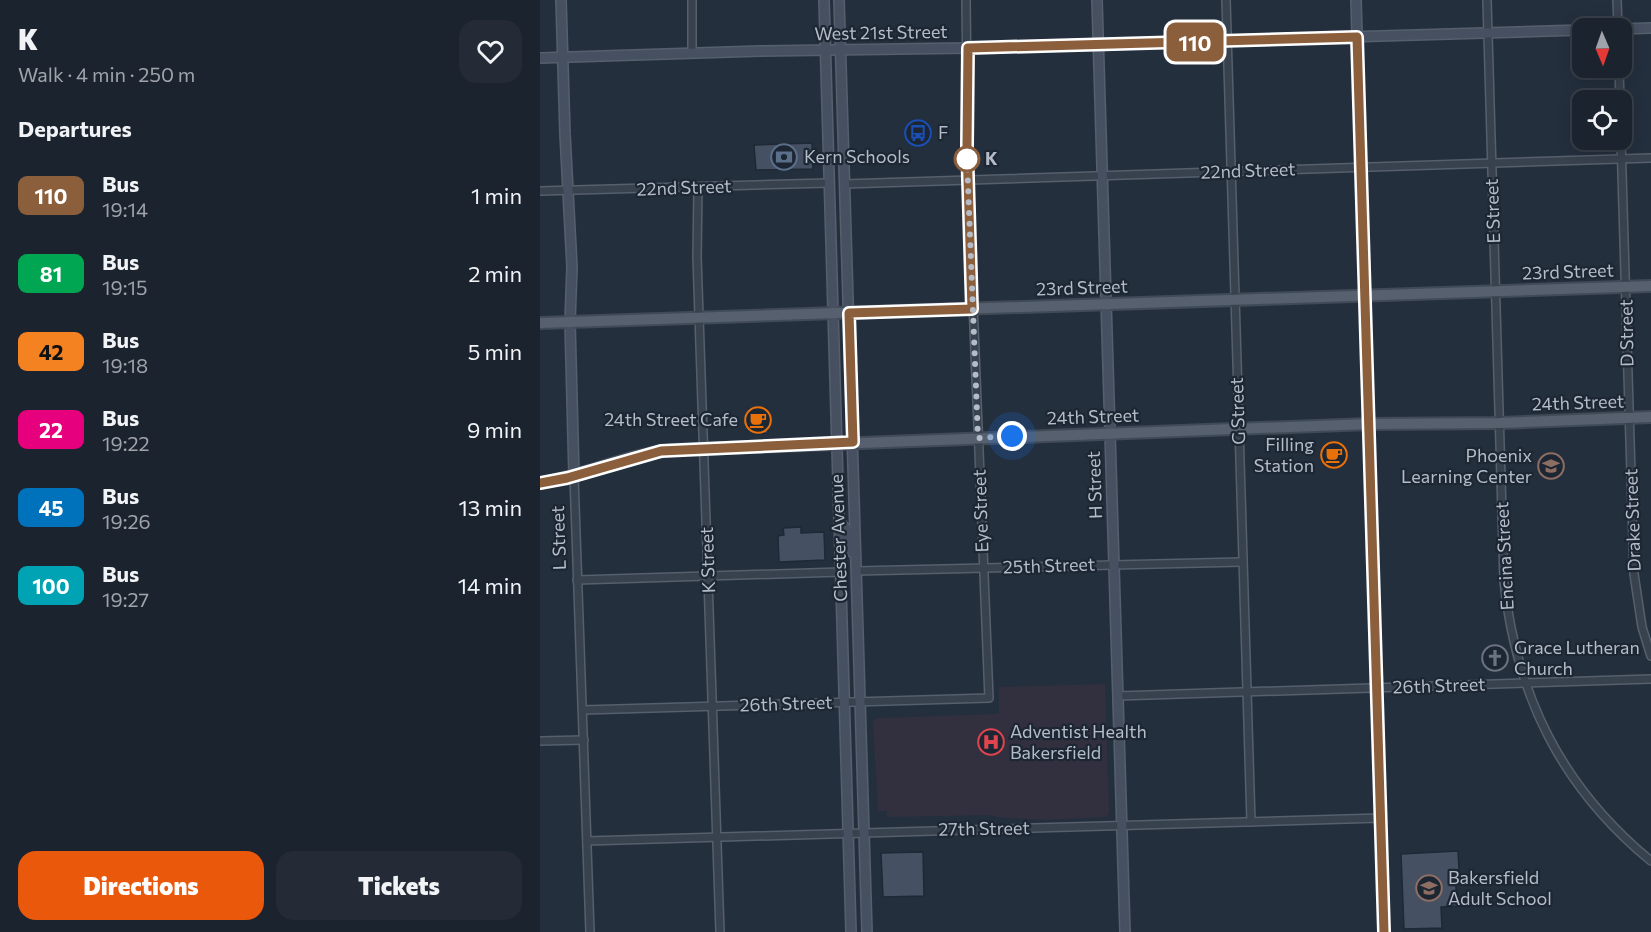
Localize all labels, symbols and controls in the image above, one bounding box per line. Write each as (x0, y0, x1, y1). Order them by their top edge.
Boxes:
north arrow (1572, 18, 1632, 78)
map controls (1572, 18, 1632, 150)
button: heart (459, 20, 522, 83)
street label: West 21st Street (814, 20, 948, 44)
text: K (18, 22, 38, 56)
line badge: 110 (1160, 22, 1230, 62)
text: 110 (1179, 30, 1211, 55)
text: Walk · 4 min · 250 m (18, 62, 195, 86)
button: locate (1572, 90, 1632, 150)
text: Departures (18, 115, 132, 142)
bus stop icon: F (903, 118, 933, 148)
place label: F (938, 121, 948, 143)
bank icon: Kern Schools (769, 142, 799, 172)
place label: Kern Schools (804, 145, 910, 167)
marker: K (954, 146, 980, 172)
place label: K (985, 147, 998, 169)
street label: 22nd Street (1200, 157, 1296, 183)
text: Bus (102, 170, 139, 197)
street label: 22nd Street (636, 174, 732, 200)
street label: E Street (1480, 178, 1504, 244)
text: 1 min (471, 182, 522, 209)
text: 110 (35, 183, 67, 208)
text: 19:14 (102, 197, 148, 221)
text: Bus (102, 248, 139, 275)
street label: 23rd Street (1522, 258, 1614, 284)
text: 2 min (468, 260, 522, 287)
text: 81 (40, 261, 62, 286)
street label: 23rd Street (1036, 274, 1128, 300)
text: 19:15 (102, 275, 147, 299)
street label: D Street (1614, 299, 1638, 367)
text: Bus (102, 326, 139, 353)
text: 5 min (468, 338, 522, 365)
text: 42 (39, 339, 63, 364)
text: 19:18 (102, 353, 148, 377)
street label: G Street (1225, 377, 1249, 445)
street label: 24th Street (1531, 389, 1625, 415)
street label: 24th Street (1046, 403, 1140, 429)
text: Bus (102, 404, 139, 431)
cafe icon: 24th Street Cafe (743, 405, 773, 435)
place label: 24th Street Cafe (604, 408, 738, 430)
text: 9 min (467, 416, 522, 443)
text: 22 (39, 417, 63, 442)
your location (997, 421, 1027, 451)
text: 19:22 (102, 431, 150, 455)
place label: Filling Station (1254, 433, 1314, 476)
cafe icon: Filling Station (1319, 440, 1349, 470)
place label: Phoenix Learning Center (1401, 444, 1532, 487)
street label: H Street (1082, 451, 1106, 519)
school or university icon: Phoenix Learning Center (1536, 451, 1566, 481)
street label: Drake Street (1619, 468, 1645, 572)
street label: Eye Street (968, 469, 992, 553)
street label: Chester Avenue (825, 474, 851, 602)
text: Bus (102, 482, 139, 509)
text: 13 min (458, 494, 522, 521)
text: 45 (38, 495, 64, 520)
street label: Encina Street (1490, 501, 1518, 611)
street label: L Street (546, 505, 570, 571)
text: 19:26 (102, 509, 151, 533)
street label: K Street (695, 526, 719, 594)
street label: 25th Street (1002, 552, 1095, 578)
text: Bus (102, 560, 139, 587)
text: 14 min (458, 572, 522, 599)
text: 100 (32, 573, 70, 598)
text: 19:27 (102, 587, 149, 611)
place label: Grace Lutheran Church (1514, 636, 1640, 679)
church icon: Grace Lutheran Church (1480, 643, 1510, 673)
street label: 26th Street (1392, 672, 1486, 698)
street label: 26th Street (739, 690, 833, 716)
place label: Adventist Health Bakersfield (1010, 720, 1147, 763)
hospital icon: Adventist Health Bakersfield (976, 727, 1006, 757)
street label: 27th Street (938, 816, 1030, 840)
button: Directions (18, 851, 264, 920)
button: Tickets (276, 851, 522, 920)
place label: Bakersfield Adult School (1448, 866, 1552, 909)
school or university icon: Bakersfield Adult School (1414, 873, 1444, 903)

